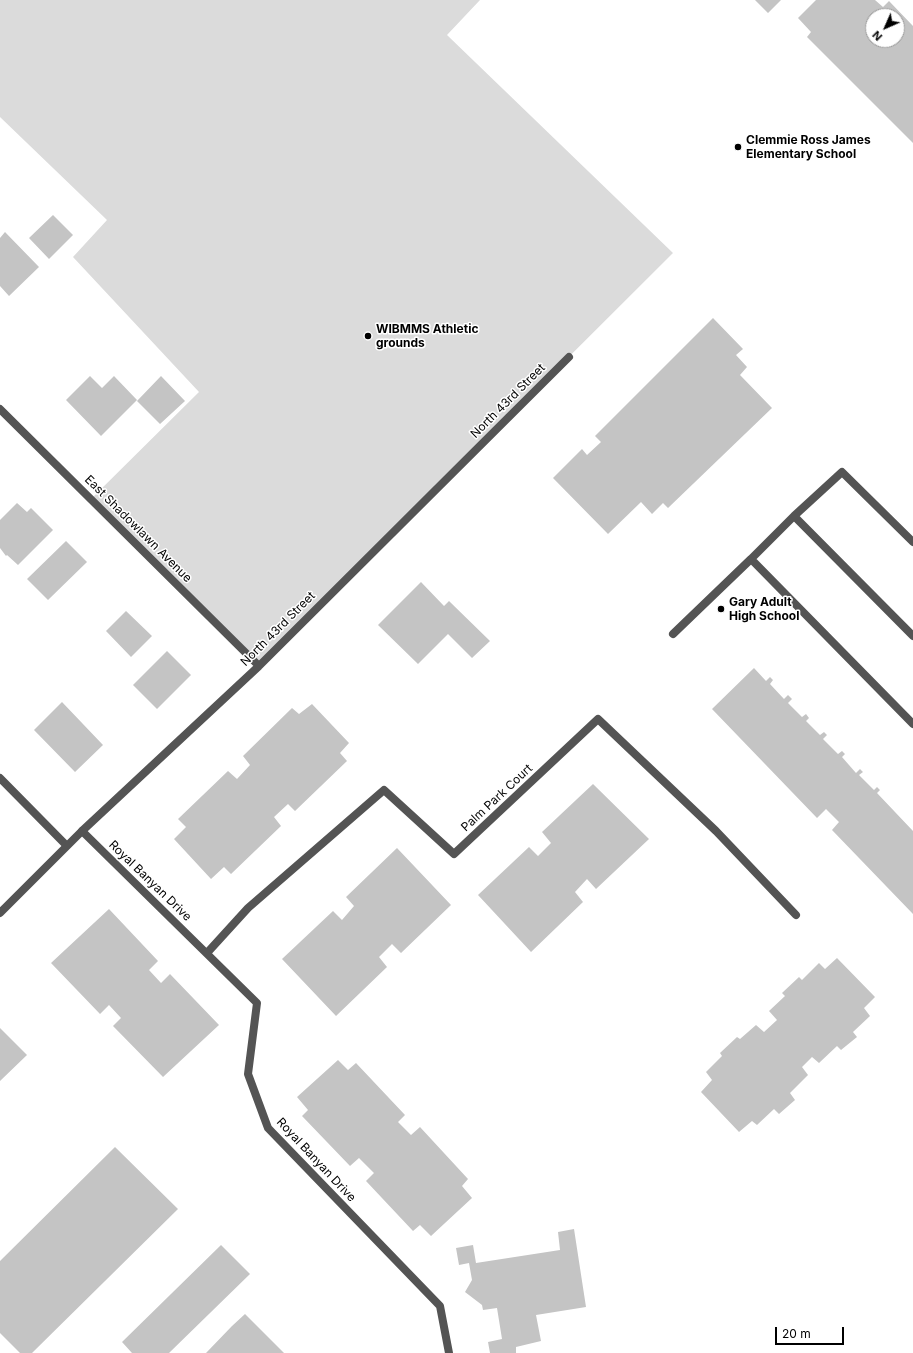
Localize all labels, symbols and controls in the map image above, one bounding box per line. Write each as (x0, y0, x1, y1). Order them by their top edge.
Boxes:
north arrow (865, 8, 905, 48)
text: N (869, 28, 885, 44)
place label: Clemmie Ross James Elementary School (746, 133, 871, 161)
marker: Clemmie Ross James Elementary School (733, 142, 743, 152)
place label: WIBMMS Athletic grounds (376, 322, 478, 350)
marker: WIBMMS Athletic grounds (363, 331, 373, 341)
street label: North 43rd Street (468, 361, 548, 441)
street label: East Shadowlawn Avenue (82, 473, 194, 585)
street label: North 43rd Street (238, 589, 318, 669)
place label: Gary Adult High School (729, 595, 799, 623)
marker: Gary Adult High School (716, 604, 726, 614)
street label: Palm Park Court (458, 761, 536, 835)
street label: Royal Banyan Drive (106, 838, 194, 924)
street label: Royal Banyan Drive (273, 1115, 359, 1205)
scale bar (777, 1319, 846, 1345)
text: 20 m (782, 1326, 811, 1341)

